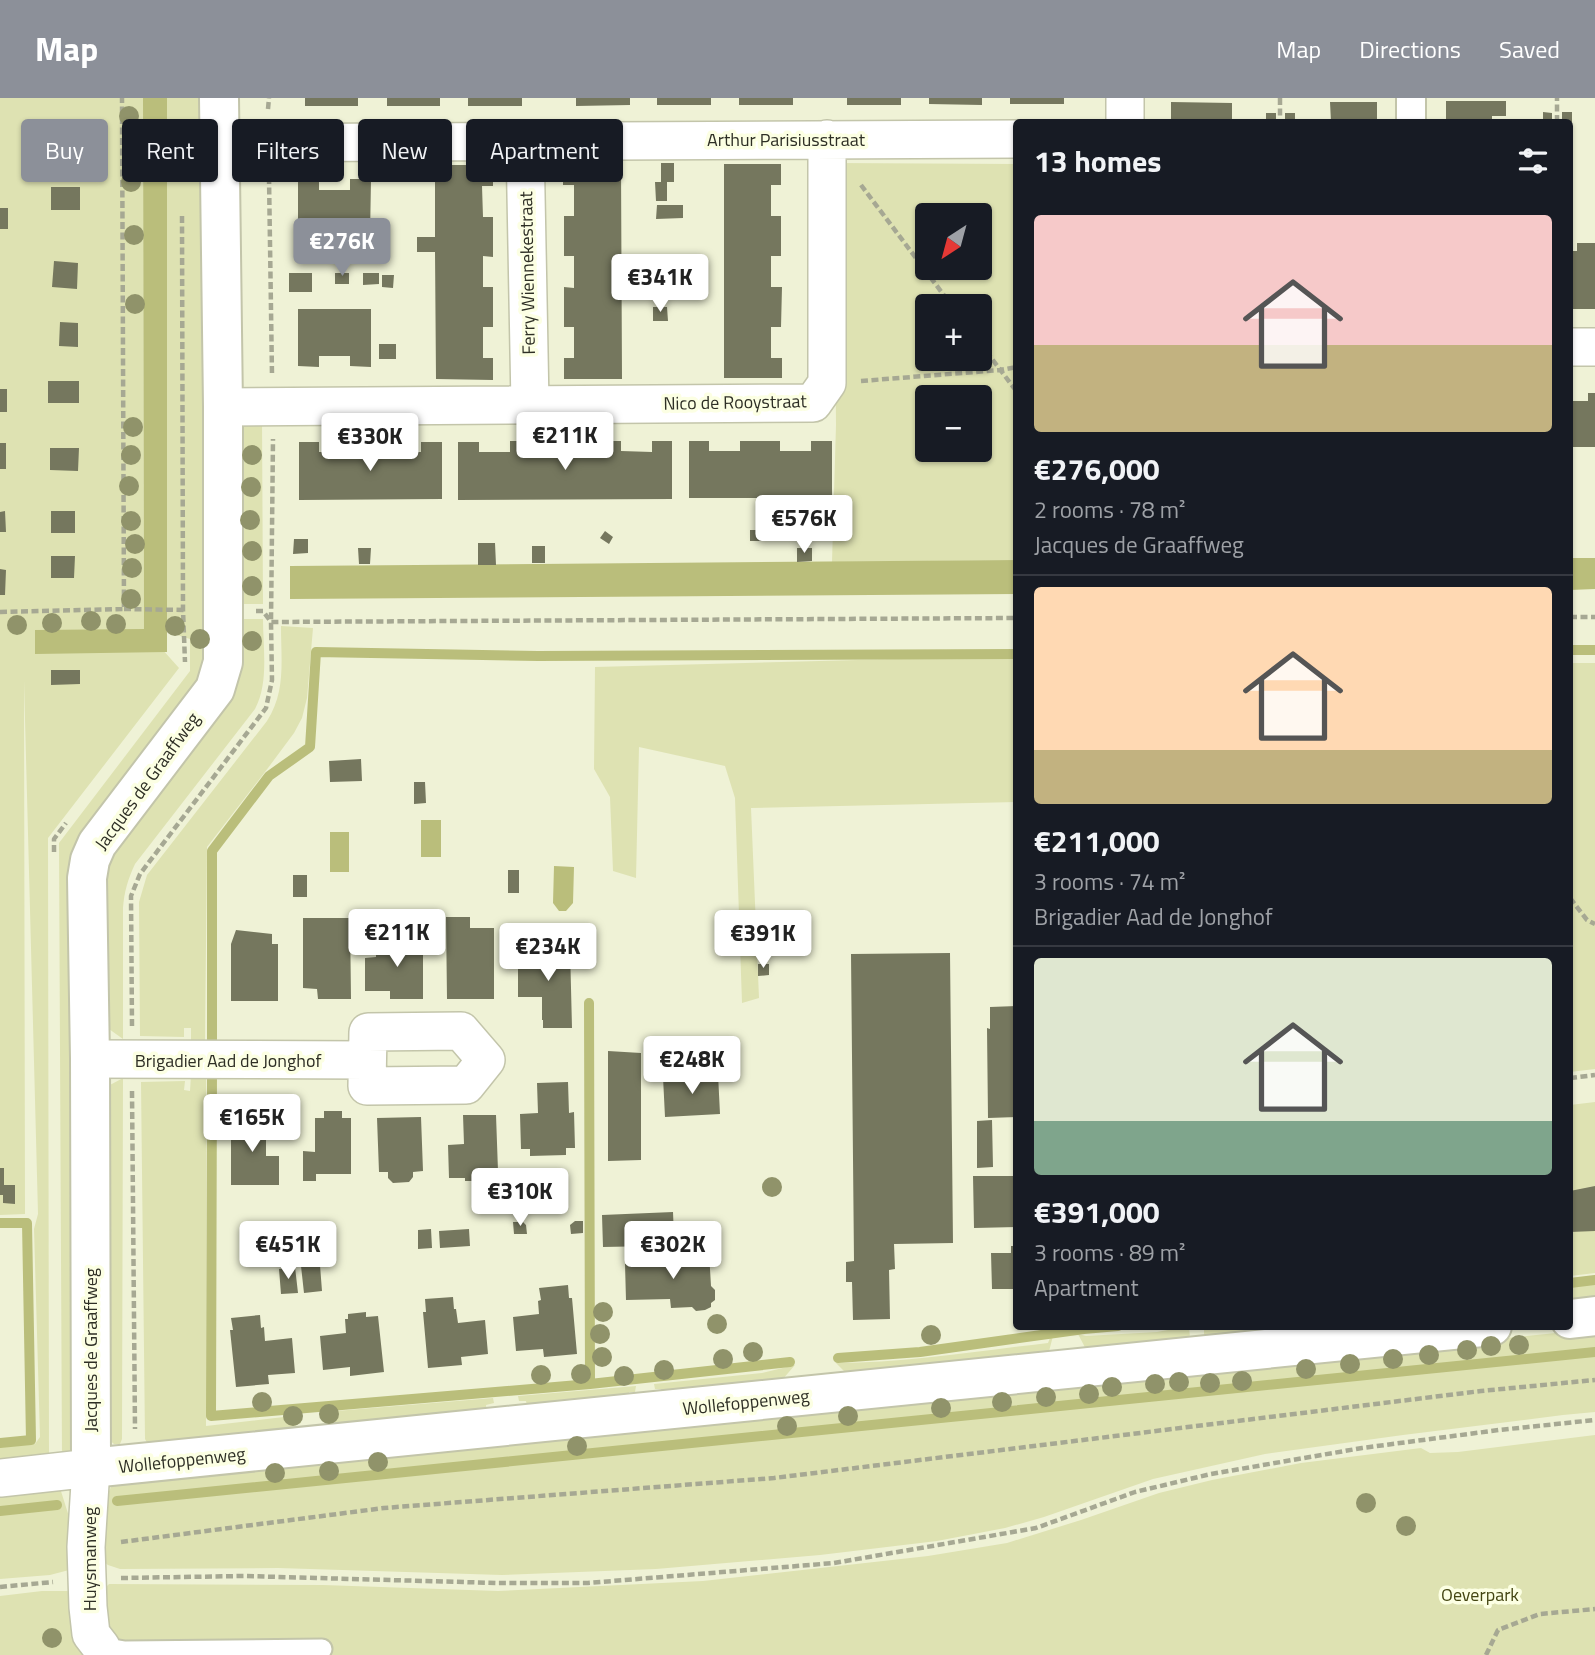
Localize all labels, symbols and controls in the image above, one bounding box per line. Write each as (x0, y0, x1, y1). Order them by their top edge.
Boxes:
text: Map (35, 24, 98, 74)
text: Map (1276, 31, 1321, 67)
text: Directions (1359, 31, 1461, 67)
text: Saved (1499, 31, 1560, 67)
chip: Buy (21, 119, 108, 182)
chip: Rent (122, 119, 218, 182)
chip: Filters (232, 119, 344, 182)
chip: New (358, 119, 452, 182)
chip: Apartment (466, 119, 623, 182)
street label: Arthur Parisiusstraat (707, 126, 866, 153)
text: 13 homes (1034, 138, 1161, 184)
icon: filters (1514, 142, 1552, 180)
street label: Ferry Wiennekestraat (512, 190, 542, 355)
north arrow (915, 203, 992, 280)
map controls (915, 203, 992, 462)
pin: €276K (293, 218, 391, 278)
text: €276K (309, 223, 375, 258)
pin: €341K (611, 254, 709, 314)
text: €341K (627, 259, 693, 294)
icon: home (1230, 261, 1356, 387)
button: + (915, 294, 992, 371)
button: − (915, 385, 992, 462)
street label: Nico de Rooystraat (663, 387, 808, 417)
pin: €211K (516, 412, 614, 472)
pin: €330K (321, 414, 419, 473)
text: €211K (532, 417, 598, 452)
text: €330K (337, 418, 403, 453)
text: €276,000 (1034, 446, 1160, 492)
text: 2 rooms · 78 m² (1034, 492, 1185, 527)
pin: €576K (755, 496, 853, 555)
text: €576K (771, 500, 837, 535)
text: Jacques de Graaffweg (1034, 527, 1244, 562)
icon: home (1230, 633, 1356, 759)
street label: Jacques de Graaffweg (88, 707, 206, 855)
text: €211,000 (1034, 818, 1160, 864)
text: 3 rooms · 74 m² (1034, 864, 1185, 899)
text: Brigadier Aad de Jonghof (1034, 899, 1273, 934)
pin: €211K (348, 910, 446, 969)
pin: €391K (714, 910, 812, 970)
text: €211K (364, 914, 430, 949)
text: €391K (730, 915, 796, 950)
pin: €234K (499, 924, 597, 983)
text: €234K (515, 928, 581, 963)
icon: home (1230, 1004, 1356, 1130)
pin: €248K (643, 1037, 741, 1096)
text: €248K (659, 1041, 725, 1076)
street label: Brigadier Aad de Jonghof (135, 1047, 321, 1074)
pin: €165K (203, 1094, 301, 1154)
text: €165K (219, 1099, 285, 1134)
pin: €310K (471, 1168, 569, 1228)
text: €310K (487, 1173, 553, 1208)
text: €391,000 (1034, 1189, 1160, 1235)
pin: €451K (239, 1222, 337, 1281)
pin: €302K (624, 1222, 722, 1281)
text: €451K (255, 1226, 321, 1261)
text: €302K (640, 1226, 706, 1261)
text: 3 rooms · 89 m² (1034, 1235, 1185, 1270)
street label: Jacques de Graaffweg (77, 1268, 104, 1432)
text: Apartment (1034, 1270, 1139, 1305)
street label: Wollefoppenweg (681, 1382, 811, 1422)
street label: Wollefoppenweg (117, 1440, 247, 1480)
street label: Huysmanweg (76, 1507, 103, 1611)
park label: Oeverpark (1441, 1581, 1519, 1608)

